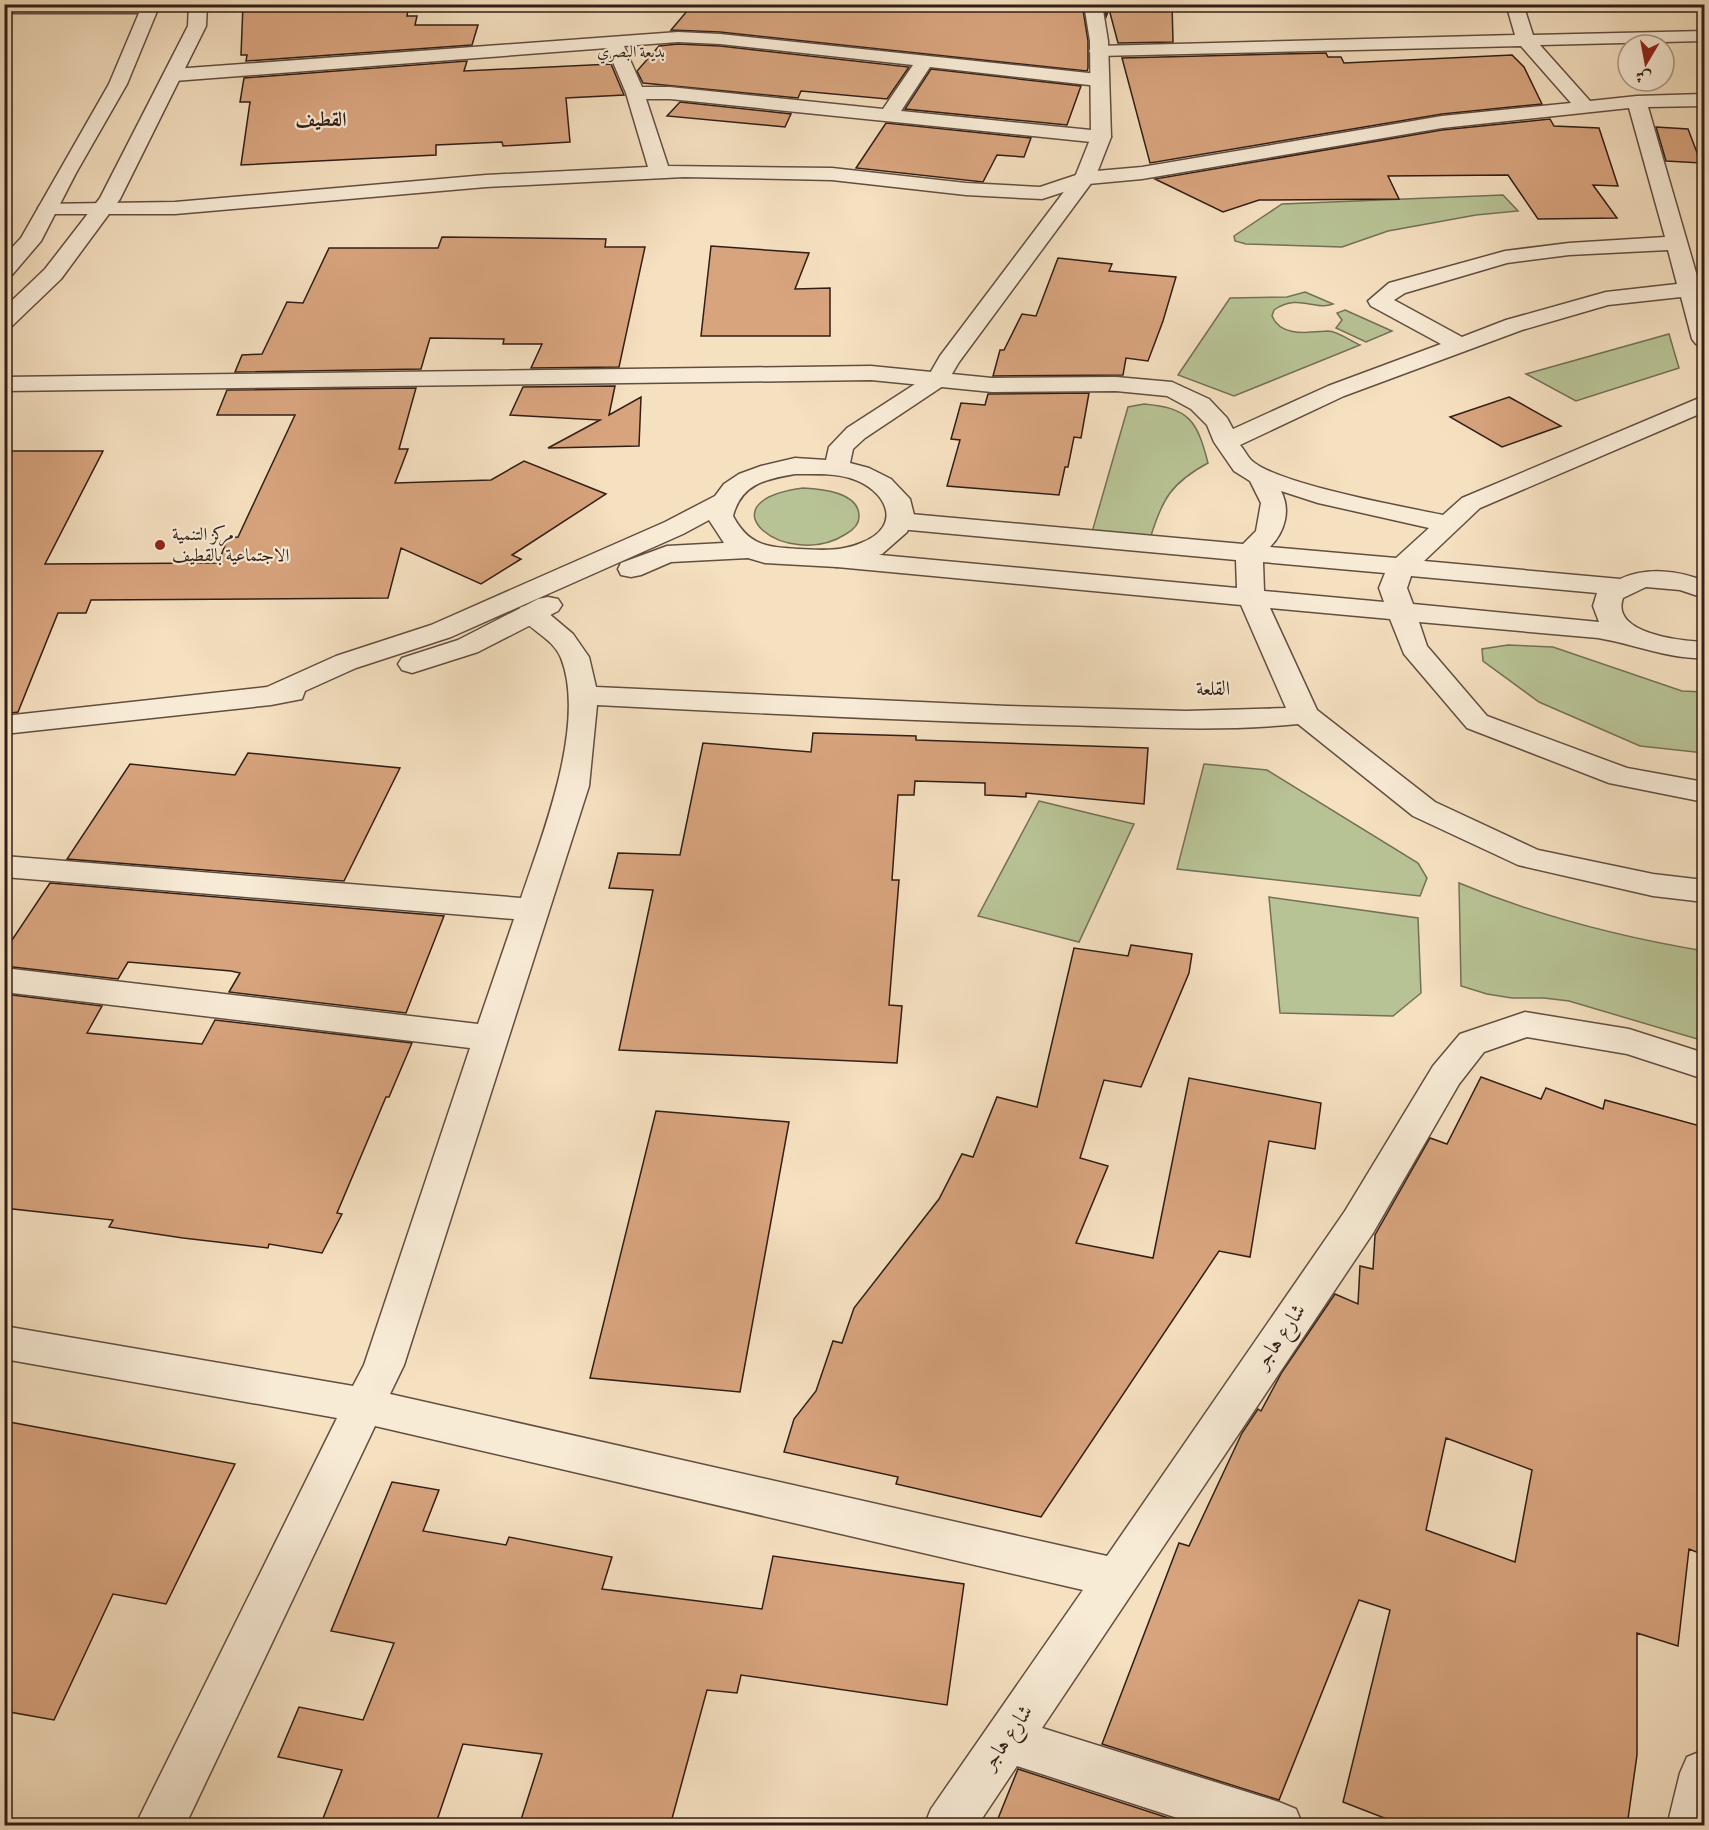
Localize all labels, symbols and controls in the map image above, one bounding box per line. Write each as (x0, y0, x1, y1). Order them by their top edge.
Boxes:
north arrow (1616, 33, 1676, 93)
district label: بديعة البصري (597, 42, 665, 64)
text: ش (1634, 64, 1653, 88)
district label: القطيف (295, 107, 347, 135)
place label: مركز التنمية الاجتماعية بالقطيف (172, 523, 289, 569)
marker: مركز التنمية الاجتماعية بالقطيف (153, 538, 167, 552)
district label: القلعة (1196, 676, 1230, 704)
street label: شارع هاجر (1247, 1298, 1315, 1378)
street label: شارع هاجر (974, 1699, 1042, 1779)

